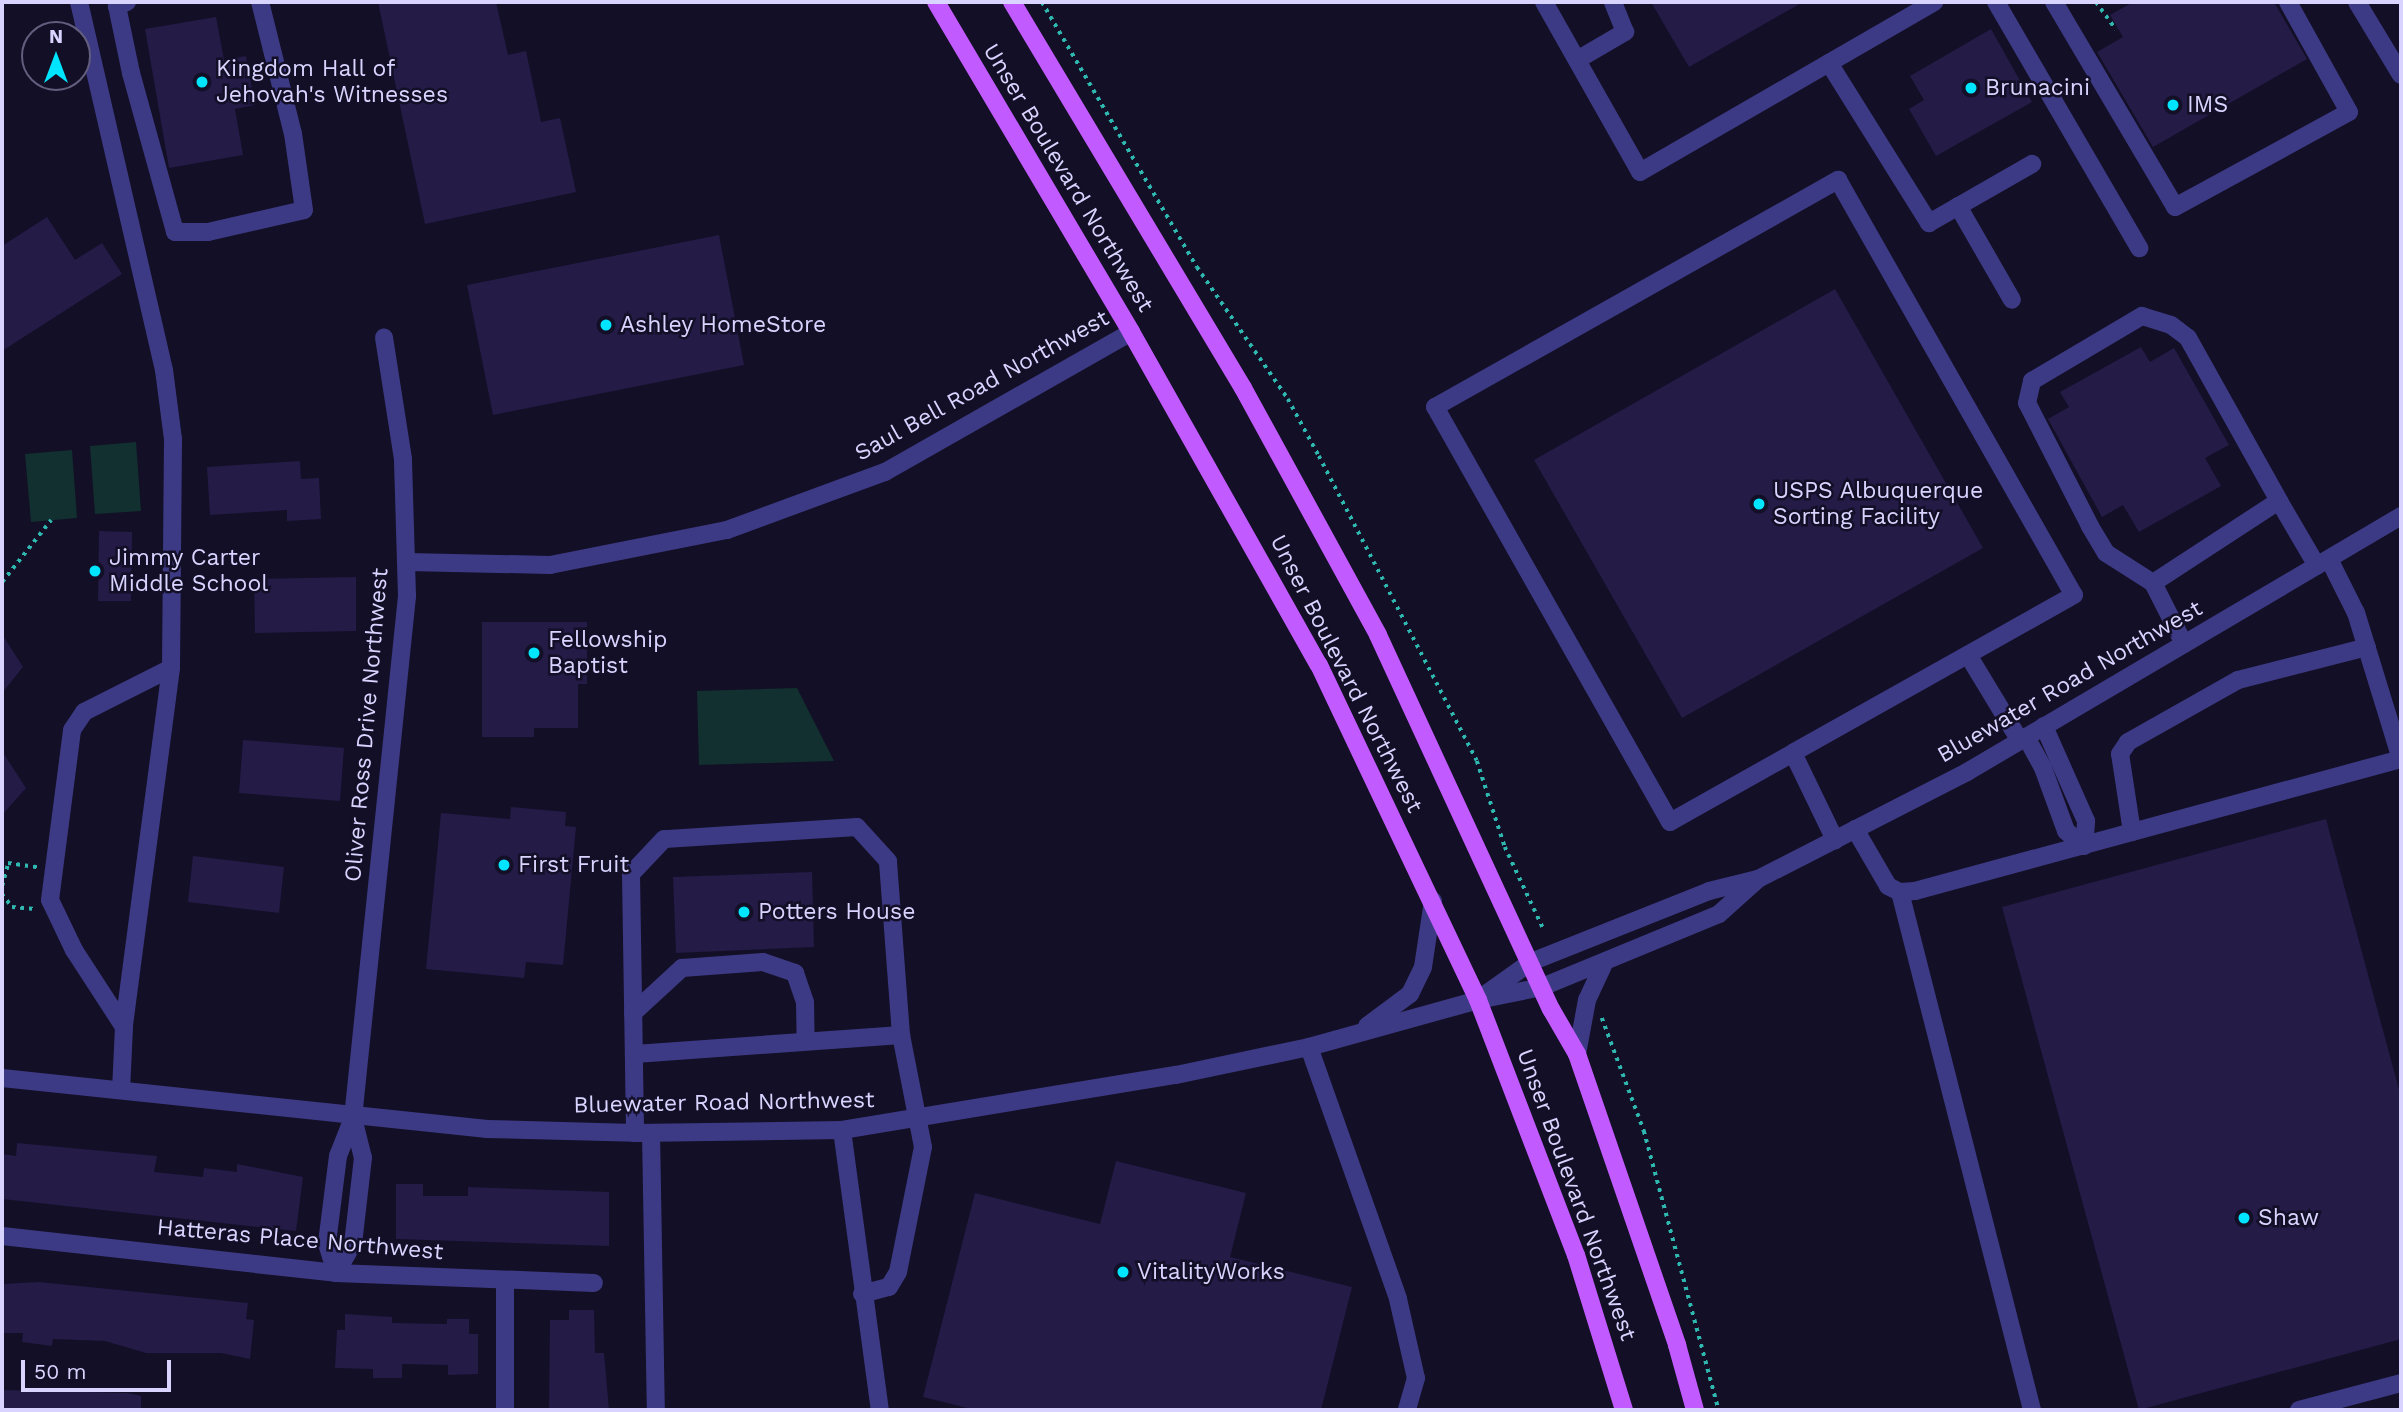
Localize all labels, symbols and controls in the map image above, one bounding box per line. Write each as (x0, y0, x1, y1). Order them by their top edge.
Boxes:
north arrow (21, 21, 91, 91)
text: N (49, 25, 63, 48)
street label: Unser Boulevard Northwest (977, 39, 1159, 317)
place label: Kingdom Hall of Jehovah's Witnesses (216, 55, 449, 109)
marker: Kingdom Hall of Jehovah's Witnesses (194, 74, 210, 90)
place label: Brunacini (1985, 74, 2090, 102)
marker: Brunacini (1963, 80, 1979, 96)
place label: IMS (2187, 91, 2228, 119)
marker: IMS (2165, 97, 2181, 113)
street label: Saul Bell Road Northwest (850, 304, 1114, 468)
place label: Ashley HomeStore (620, 311, 827, 339)
marker: Ashley HomeStore (598, 317, 614, 333)
place label: USPS Albuquerque Sorting Facility (1773, 477, 1984, 531)
marker: USPS Albuquerque Sorting Facility (1751, 496, 1767, 512)
street label: Unser Boulevard Northwest (1264, 530, 1428, 818)
place label: Jimmy Carter Middle School (109, 544, 268, 598)
marker: Jimmy Carter Middle School (87, 563, 103, 579)
street label: Oliver Ross Drive Northwest (340, 567, 394, 883)
street label: Bluewater Road Northwest (1932, 595, 2208, 769)
place label: Fellowship Baptist (548, 626, 667, 680)
marker: Fellowship Baptist (526, 645, 542, 661)
place label: First Fruit (518, 851, 629, 879)
marker: First Fruit (496, 857, 512, 873)
place label: Potters House (758, 898, 915, 926)
marker: Potters House (736, 904, 752, 920)
street label: Unser Boulevard Northwest (1510, 1045, 1642, 1345)
street label: Bluewater Road Northwest (573, 1087, 875, 1119)
place label: Shaw (2258, 1204, 2319, 1232)
marker: Shaw (2236, 1210, 2252, 1226)
street label: Hatteras Place Northwest (156, 1214, 444, 1266)
place label: VitalityWorks (1137, 1258, 1285, 1286)
marker: VitalityWorks (1115, 1264, 1131, 1280)
scale bar (24, 1346, 175, 1390)
text: 50 m (34, 1359, 86, 1384)

